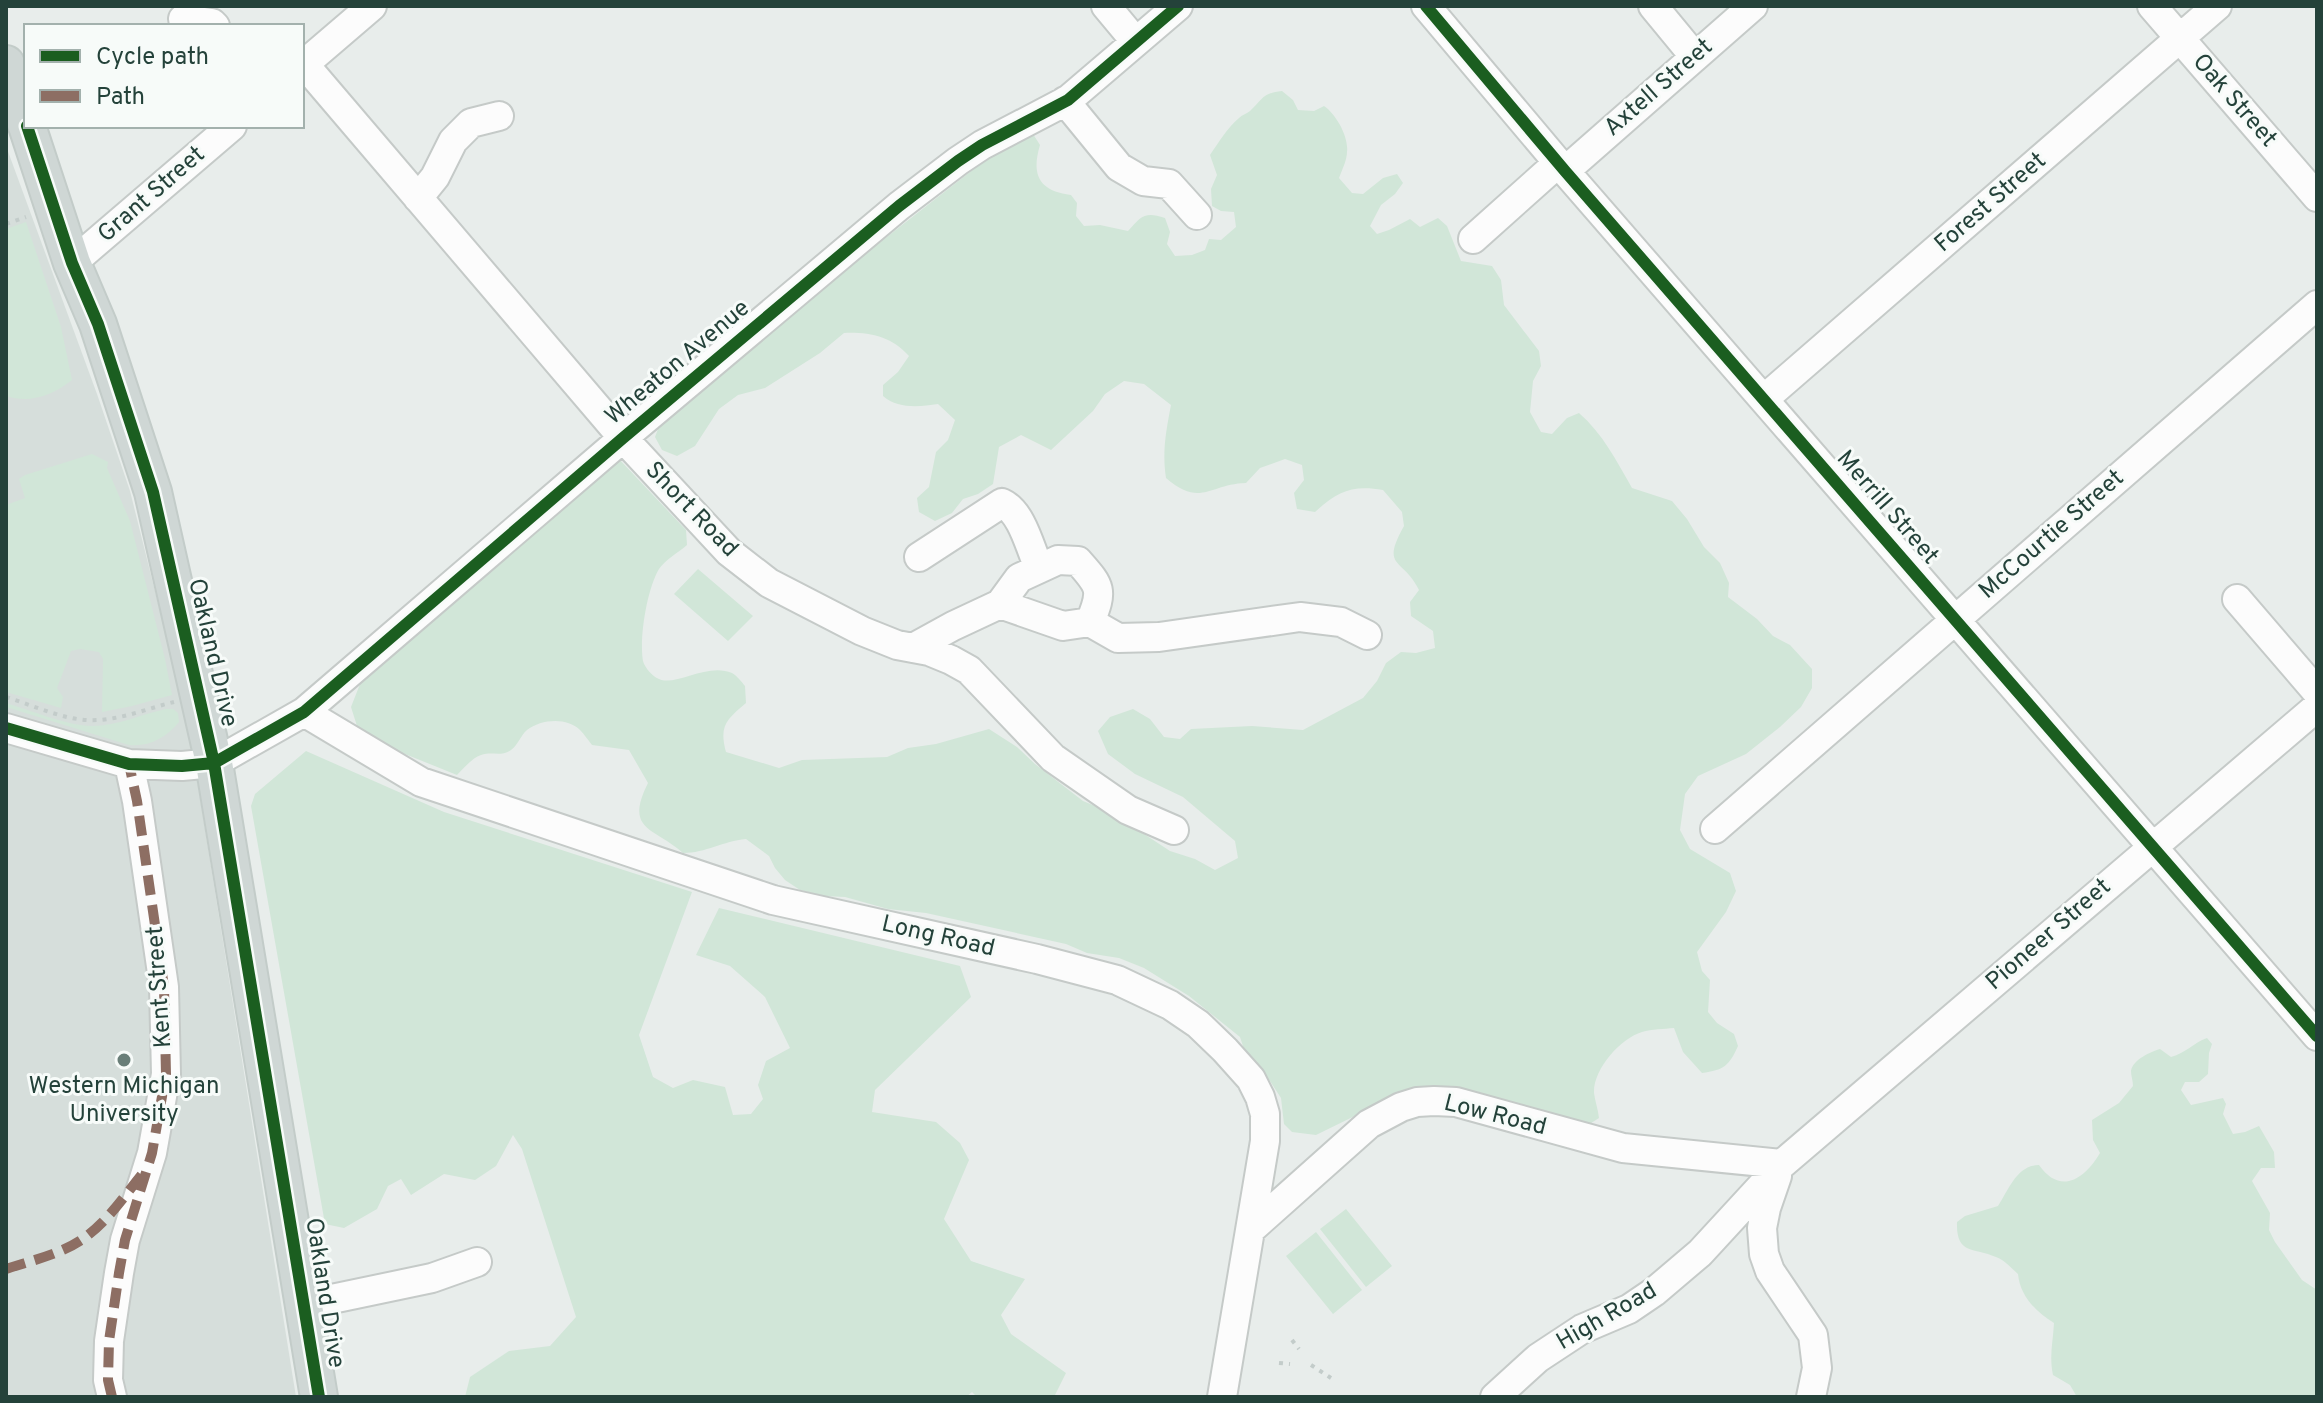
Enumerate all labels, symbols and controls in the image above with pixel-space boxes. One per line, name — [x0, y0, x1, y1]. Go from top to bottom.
legend — [24, 24, 304, 128]
street label: Axtell Street — [1598, 33, 1720, 143]
text: Cycle path — [96, 43, 209, 73]
street label: Oak Street — [2185, 48, 2283, 154]
text: Path — [96, 83, 145, 113]
street label: Grant Street — [92, 140, 212, 250]
street label: Forest Street — [1929, 146, 2053, 260]
street label: Wheaton Avenue — [600, 294, 756, 432]
street label: Merrill Street — [1829, 445, 1945, 571]
street label: Short Road — [638, 456, 744, 564]
street label: McCourtie Street — [1973, 464, 2131, 606]
street label: Oakland Drive — [180, 576, 244, 730]
street label: Pioneer Street — [1980, 873, 2118, 997]
street label: Long Road — [878, 909, 998, 965]
street label: Kent Street — [141, 925, 179, 1049]
marker: Western Michigan University — [115, 1051, 133, 1069]
place label: Western Michigan University — [29, 1072, 219, 1130]
street label: Low Road — [1440, 1089, 1550, 1143]
street label: Oakland Drive — [297, 1216, 351, 1370]
street label: High Road — [1551, 1276, 1663, 1358]

